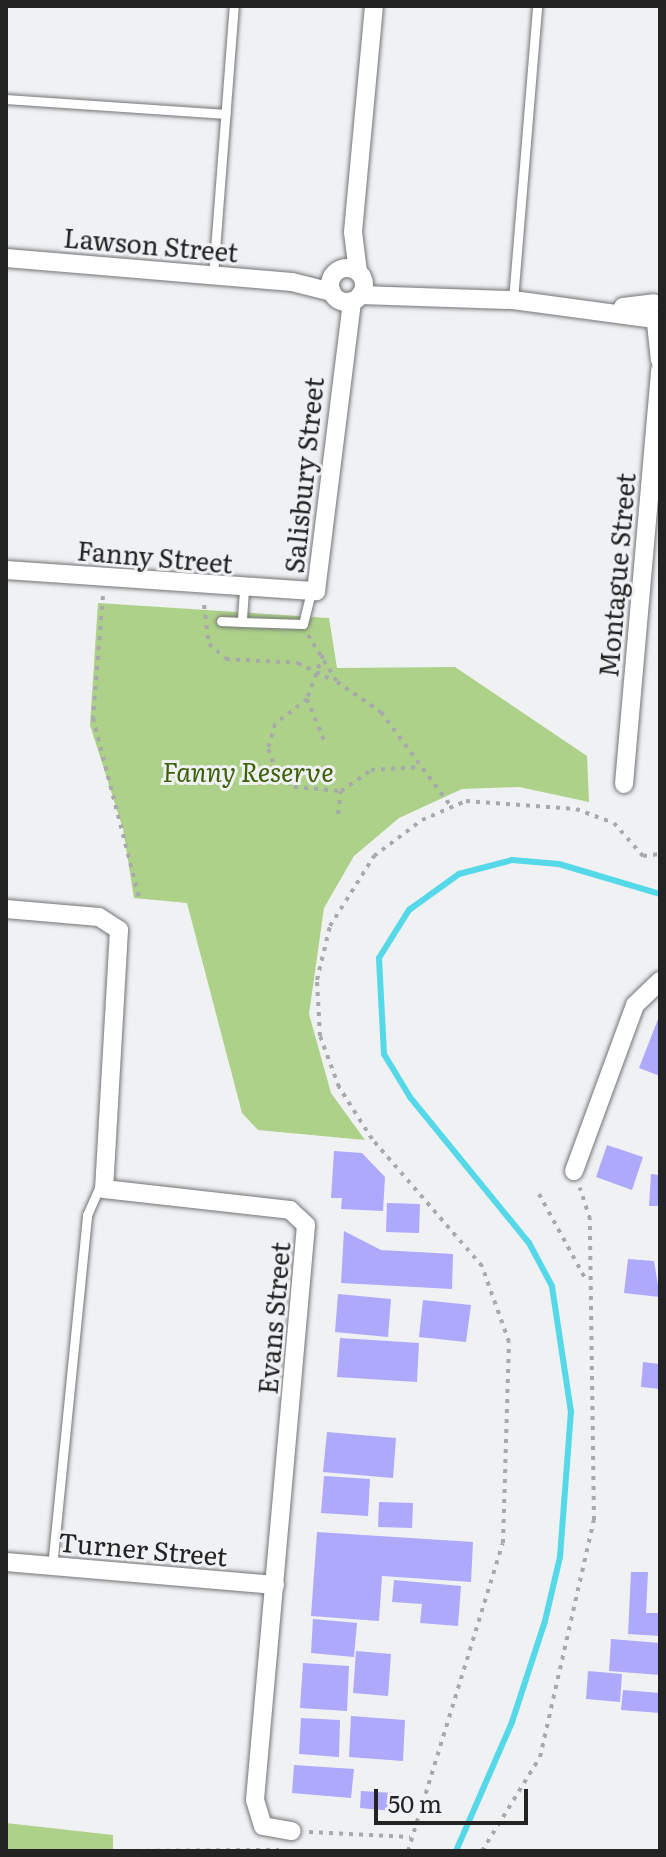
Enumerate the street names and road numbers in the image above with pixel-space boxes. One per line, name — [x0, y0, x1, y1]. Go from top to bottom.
street label: Lawson Street — [62, 221, 240, 267]
street label: Salisbury Street — [277, 375, 329, 575]
street label: Montague Street — [592, 471, 640, 679]
street label: Fanny Street — [76, 534, 234, 578]
street label: Evans Street — [251, 1240, 295, 1396]
street label: Turner Street — [57, 1525, 229, 1571]

